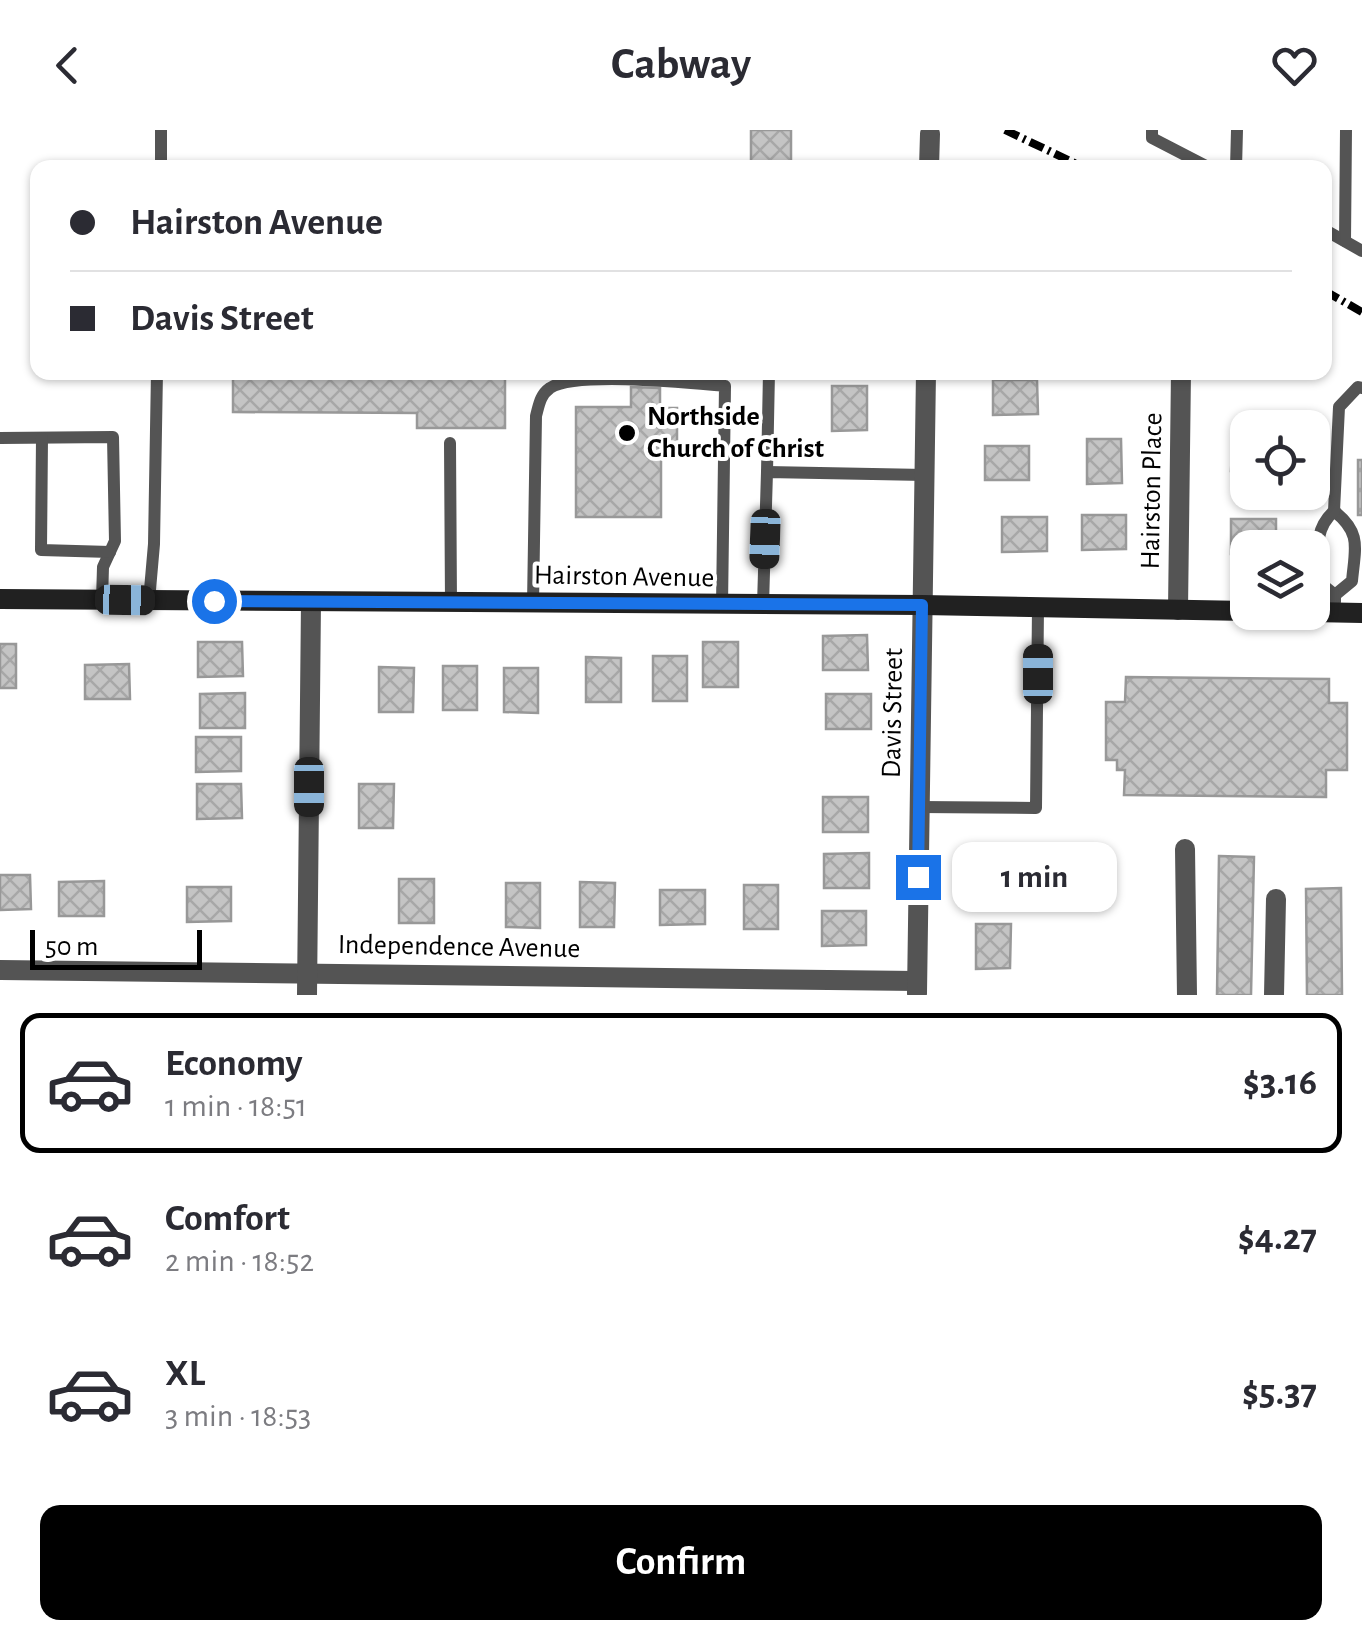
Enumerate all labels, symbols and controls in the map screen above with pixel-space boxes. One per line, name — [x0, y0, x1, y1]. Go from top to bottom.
icon: back — [40, 38, 95, 93]
icon: heart — [1267, 38, 1322, 93]
text: Cabway — [611, 42, 751, 87]
text: Hairston Avenue — [130, 204, 383, 242]
text: Davis Street — [130, 300, 314, 338]
place label: Northside Church of Christ — [647, 403, 824, 463]
map controls — [1230, 410, 1330, 630]
button: locate — [1230, 410, 1330, 510]
street label: Hairston Place — [1137, 412, 1167, 570]
marker: Northside Church of Christ — [616, 422, 638, 444]
car — [749, 508, 781, 570]
button: layers — [1230, 530, 1330, 630]
street label: Hairston Avenue — [534, 561, 714, 593]
route start — [192, 579, 237, 624]
car — [95, 584, 155, 616]
car — [1023, 644, 1053, 704]
street label: Davis Street — [878, 648, 908, 778]
car — [294, 757, 324, 817]
callout: 1 min — [953, 842, 1118, 912]
route end — [896, 855, 941, 900]
text: 1 min — [1001, 861, 1068, 893]
scale bar — [30, 925, 202, 970]
street label: Independence Avenue — [338, 931, 580, 963]
text: 50 m — [45, 933, 99, 961]
icon: car — [45, 1038, 135, 1128]
text: Economy — [165, 1045, 303, 1083]
text: $3.16 — [1243, 1064, 1317, 1102]
text: 1 min · 18:51 — [165, 1090, 307, 1122]
icon: car — [45, 1193, 135, 1283]
text: Comfort — [165, 1200, 290, 1238]
text: $4.27 — [1238, 1219, 1317, 1257]
text: 2 min · 18:52 — [165, 1245, 314, 1277]
icon: car — [45, 1348, 135, 1438]
text: XL — [165, 1355, 205, 1393]
text: $5.37 — [1242, 1374, 1317, 1412]
text: 3 min · 18:53 — [165, 1400, 311, 1432]
button: Confirm — [40, 1505, 1322, 1620]

